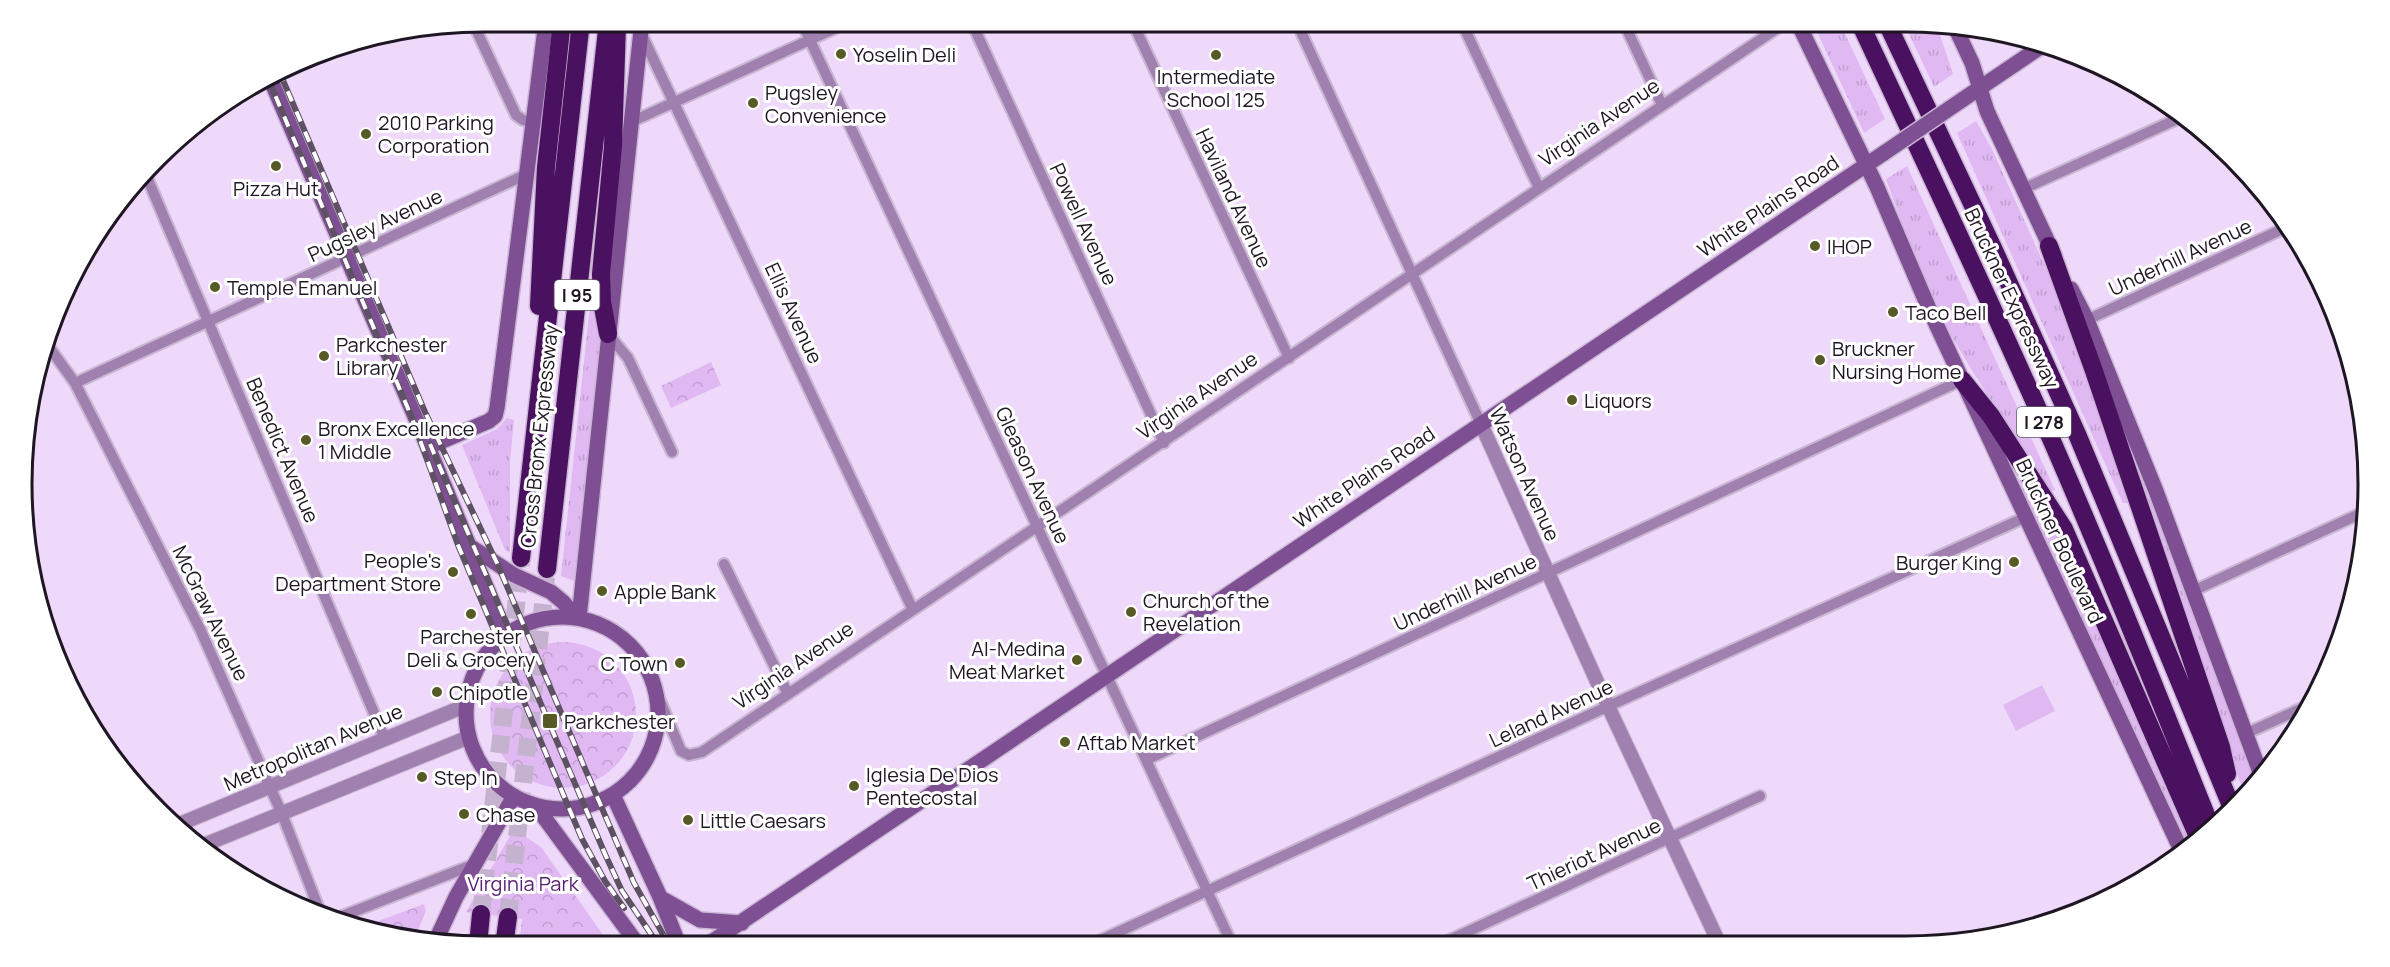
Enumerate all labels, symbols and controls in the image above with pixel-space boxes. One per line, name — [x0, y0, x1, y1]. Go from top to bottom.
place label: Yoselin Deli — [853, 41, 956, 68]
marker: Yoselin Deli — [834, 47, 848, 61]
marker: Intermediate School 125 — [1209, 48, 1223, 62]
place label: Intermediate School 125 — [1157, 63, 1275, 113]
street label: Virginia Avenue — [1534, 72, 1664, 172]
place label: Pugsley Convenience — [765, 79, 886, 129]
marker: Pugsley Convenience — [746, 96, 760, 110]
place label: 2010 Parking Corporation — [378, 109, 494, 159]
street label: Haviland Avenue — [1190, 124, 1278, 272]
marker: 2010 Parking Corporation — [359, 127, 373, 141]
street label: White Plains Road — [1692, 149, 1844, 263]
marker: Pizza Hut — [269, 159, 283, 173]
street label: Powell Avenue — [1044, 159, 1124, 289]
place label: Pizza Hut — [233, 175, 319, 202]
street label: Pugsley Avenue — [303, 182, 447, 268]
street label: Bruckner Expressway — [1958, 203, 2066, 393]
street label: Underhill Avenue — [2104, 212, 2256, 302]
place label: IHOP — [1827, 233, 1872, 260]
marker: IHOP — [1808, 239, 1822, 253]
street label: Ellis Avenue — [759, 258, 829, 368]
place label: Temple Emanuel — [227, 274, 377, 301]
marker: Temple Emanuel — [208, 280, 222, 294]
road number: I 95 — [554, 280, 600, 310]
place label: Taco Bell — [1905, 299, 1987, 326]
marker: Taco Bell — [1886, 305, 1900, 319]
street label: Cross Bronx Expressway — [514, 323, 564, 549]
place label: Parkchester Library — [336, 331, 447, 381]
place label: Bruckner Nursing Home — [1832, 335, 1961, 385]
street label: Virginia Avenue — [1132, 345, 1262, 445]
marker: Parkchester Library — [317, 349, 331, 363]
marker: Bruckner Nursing Home — [1813, 353, 1827, 367]
street label: Benedict Avenue — [240, 373, 326, 527]
place label: Liquors — [1584, 387, 1652, 414]
marker: Liquors — [1565, 393, 1579, 407]
street label: Gleason Avenue — [989, 402, 1077, 548]
street label: Watson Avenue — [1483, 403, 1567, 545]
road number: I 278 — [2017, 407, 2071, 437]
place label: Bronx Excellence 1 Middle — [318, 415, 475, 465]
street label: White Plains Road — [1288, 420, 1440, 534]
marker: Bronx Excellence 1 Middle — [299, 433, 313, 447]
street label: Bruckner Boulevard — [2010, 454, 2110, 628]
street label: McGraw Avenue — [167, 541, 255, 685]
place label: People's Department Store — [275, 547, 441, 597]
street label: Underhill Avenue — [1389, 547, 1541, 637]
place label: Burger King — [1896, 549, 2002, 576]
marker: Burger King — [2007, 555, 2021, 569]
marker: People's Department Store — [446, 565, 460, 579]
place label: Apple Bank — [614, 578, 717, 605]
marker: Apple Bank — [595, 584, 609, 598]
place label: Church of the Revelation — [1143, 587, 1270, 637]
marker: Church of the Revelation — [1124, 605, 1138, 619]
marker: Parchester Deli & Grocery — [464, 607, 478, 621]
street label: Virginia Avenue — [728, 615, 858, 715]
place label: Parchester Deli & Grocery — [407, 623, 536, 673]
place label: Al-Medina Meat Market — [949, 635, 1065, 685]
place label: C Town — [601, 650, 668, 677]
marker: Al-Medina Meat Market — [1070, 653, 1084, 667]
marker: C Town — [673, 656, 687, 670]
street label: Leland Avenue — [1485, 672, 1617, 754]
place label: Chipotle — [449, 679, 528, 706]
marker: Chipotle — [430, 685, 444, 699]
street label: Metropolitan Avenue — [219, 697, 407, 797]
place label: Parkchester — [564, 708, 675, 735]
marker: Parkchester — [541, 712, 559, 730]
place label: Aftab Market — [1077, 729, 1196, 756]
marker: Aftab Market — [1058, 735, 1072, 749]
place label: Iglesia De Dios Pentecostal — [866, 761, 999, 811]
place label: Step In — [434, 764, 498, 791]
marker: Step In — [415, 770, 429, 784]
marker: Iglesia De Dios Pentecostal — [847, 779, 861, 793]
place label: Chase — [476, 801, 536, 828]
marker: Chase — [457, 807, 471, 821]
place label: Little Caesars — [700, 807, 826, 834]
street label: Thieriot Avenue — [1523, 811, 1665, 897]
marker: Little Caesars — [681, 813, 695, 827]
park label: Virginia Park — [467, 870, 580, 897]

